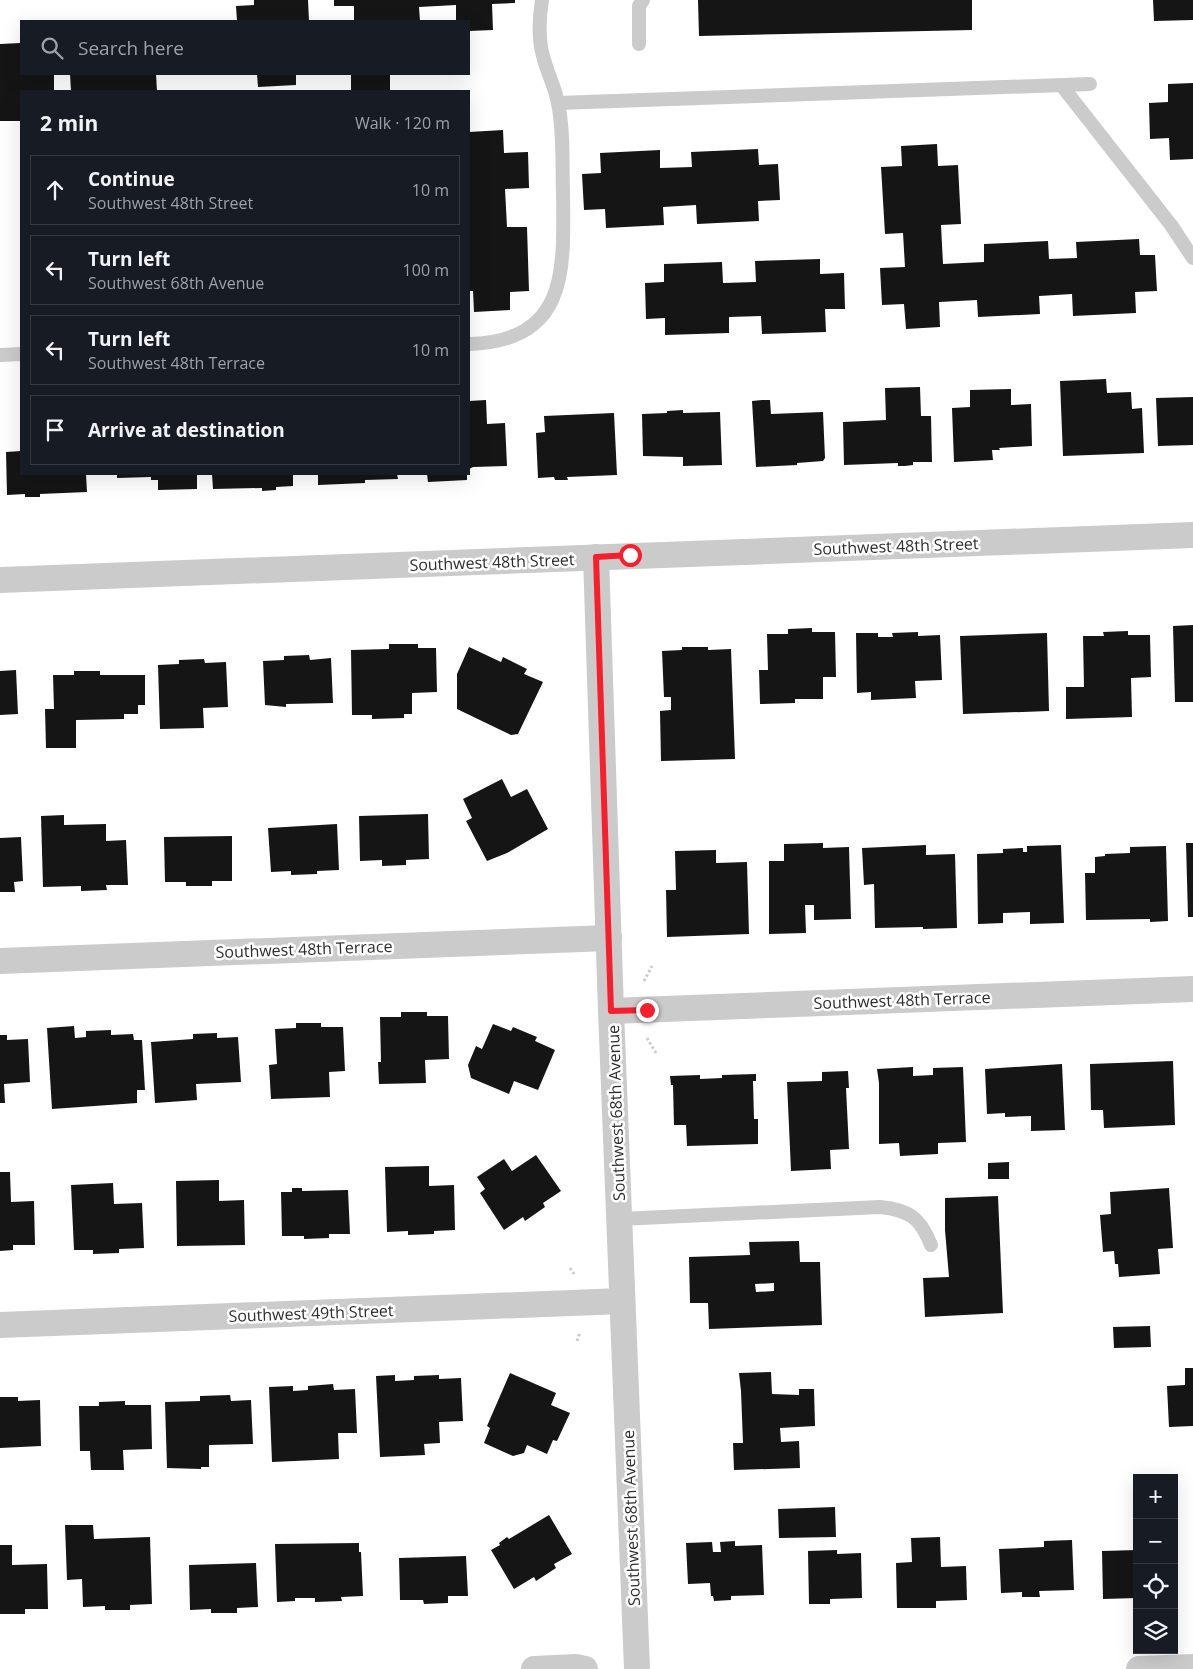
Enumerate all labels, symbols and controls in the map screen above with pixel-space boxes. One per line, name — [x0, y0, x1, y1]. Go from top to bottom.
search box — [20, 20, 470, 75]
icon: search — [38, 34, 66, 62]
text: Search here — [78, 35, 184, 61]
text: 2 min — [40, 109, 98, 137]
text: Walk · 120 m — [355, 112, 450, 134]
text: Continue — [88, 166, 175, 192]
icon: ahead — [41, 176, 69, 204]
text: 10 m — [412, 179, 449, 201]
text: Southwest 48th Street — [88, 192, 253, 214]
text: Turn left — [88, 246, 170, 272]
icon: left — [41, 256, 69, 284]
text: 100 m — [403, 259, 449, 281]
text: Southwest 68th Avenue — [88, 272, 264, 294]
text: Turn left — [88, 326, 170, 352]
icon: left — [41, 336, 69, 364]
text: 10 m — [412, 339, 449, 361]
text: Southwest 48th Terrace — [88, 352, 265, 374]
icon: arrive — [41, 416, 69, 444]
text: Arrive at destination — [88, 417, 285, 443]
street label: Southwest 48th Street — [813, 532, 979, 560]
route start — [619, 544, 642, 567]
street label: Southwest 48th Street — [409, 548, 575, 576]
street label: Southwest 48th Terrace — [215, 935, 393, 963]
street label: Southwest 48th Terrace — [813, 986, 991, 1014]
route end — [636, 999, 659, 1022]
street label: Southwest 68th Avenue — [602, 1025, 630, 1201]
street label: Southwest 49th Street — [228, 1299, 394, 1327]
street label: Southwest 68th Avenue — [617, 1430, 645, 1606]
map controls — [1133, 1474, 1178, 1654]
button: + — [1133, 1474, 1178, 1519]
button: − — [1133, 1519, 1178, 1564]
button: locate — [1133, 1564, 1178, 1609]
button: layers — [1133, 1609, 1178, 1654]

